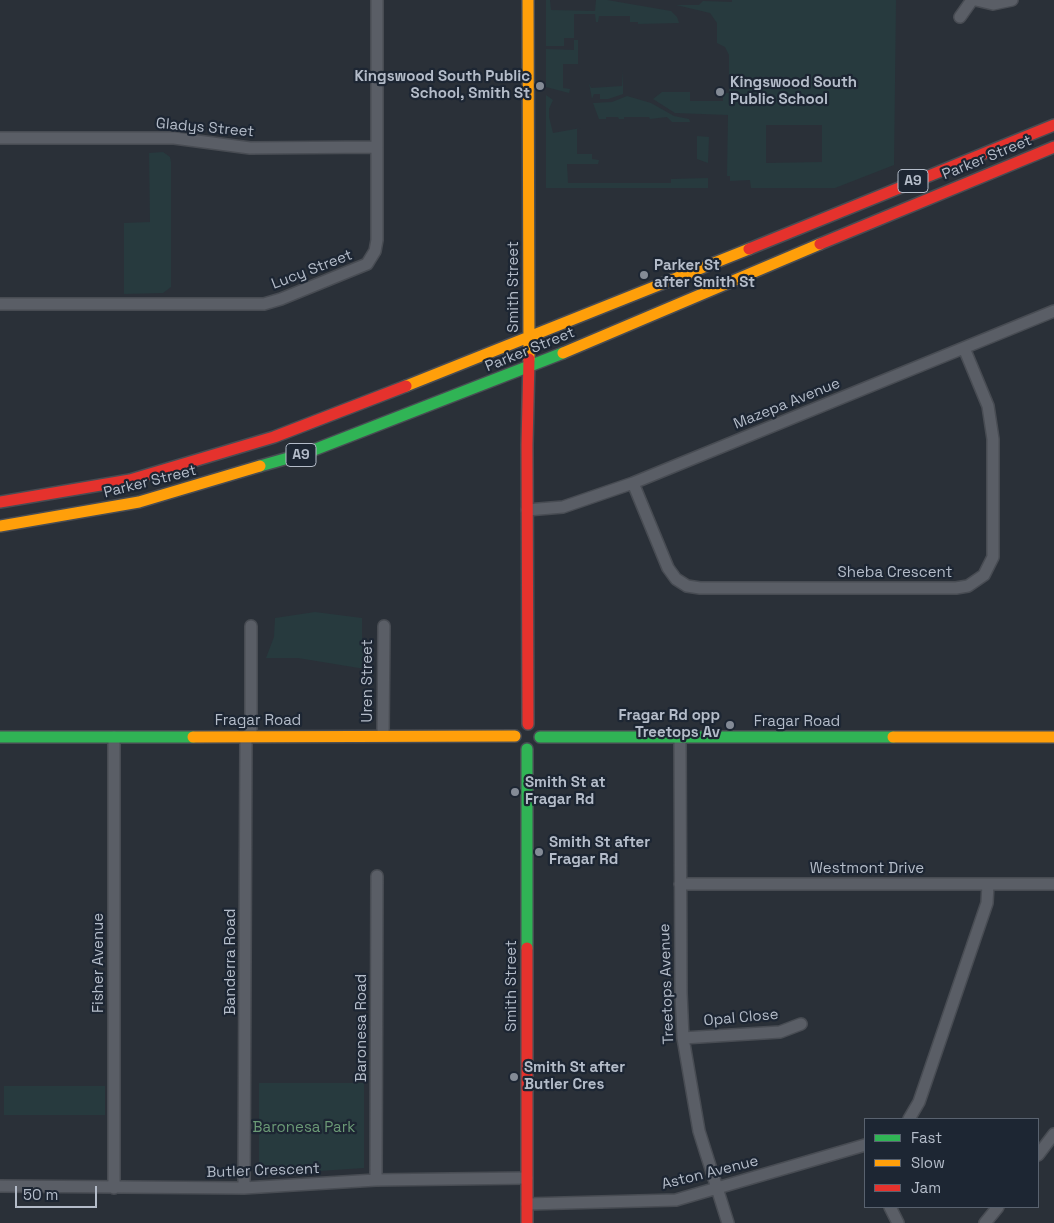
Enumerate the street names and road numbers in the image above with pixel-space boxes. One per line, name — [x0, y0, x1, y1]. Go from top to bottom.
street label: Gladys Street — [155, 115, 255, 141]
street label: Parker Street — [940, 132, 1034, 184]
road number: A9 — [898, 170, 928, 192]
street label: Smith Street — [505, 241, 523, 333]
street label: Lucy Street — [269, 246, 355, 294]
street label: Parker Street — [483, 324, 577, 376]
street label: Mazepa Avenue — [731, 374, 843, 434]
road number: A9 — [286, 444, 316, 466]
street label: Parker Street — [102, 462, 198, 502]
street label: Sheba Crescent — [838, 564, 952, 582]
street label: Uren Street — [359, 639, 377, 723]
street label: Fragar Road — [215, 712, 301, 730]
street label: Fragar Road — [754, 713, 840, 731]
street label: Westmont Drive — [810, 860, 924, 878]
street label: Banderra Road — [222, 909, 240, 1015]
street label: Fisher Avenue — [90, 913, 108, 1013]
street label: Treetops Avenue — [656, 923, 678, 1045]
street label: Smith Street — [503, 940, 521, 1032]
street label: Baronesa Road — [353, 974, 371, 1082]
street label: Opal Close — [703, 1006, 779, 1030]
street label: Aston Avenue — [660, 1152, 760, 1194]
street label: Butler Crescent — [206, 1160, 320, 1182]

